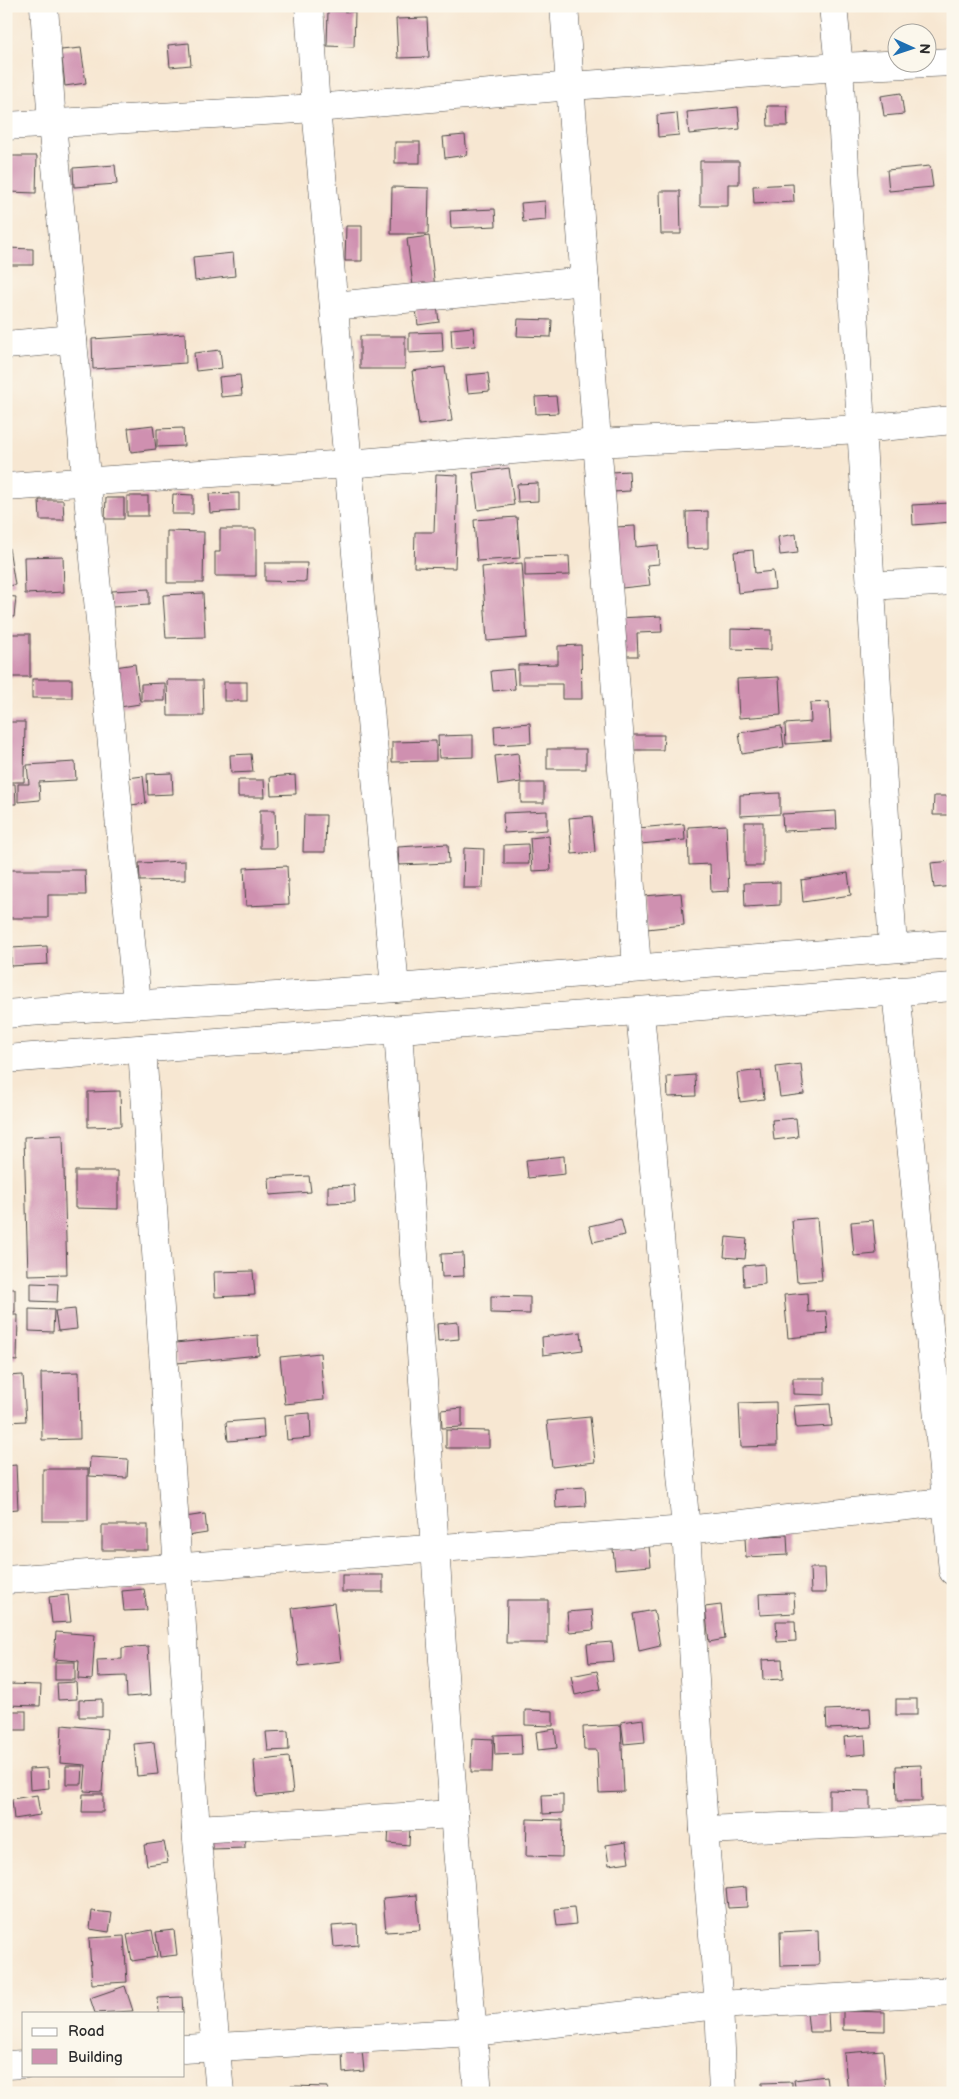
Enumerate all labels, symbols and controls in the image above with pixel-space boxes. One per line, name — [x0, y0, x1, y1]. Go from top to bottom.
north arrow — [886, 22, 936, 72]
text: N — [916, 43, 933, 54]
legend — [22, 2012, 185, 2076]
text: Road — [68, 2022, 104, 2041]
text: Building — [68, 2048, 123, 2067]

